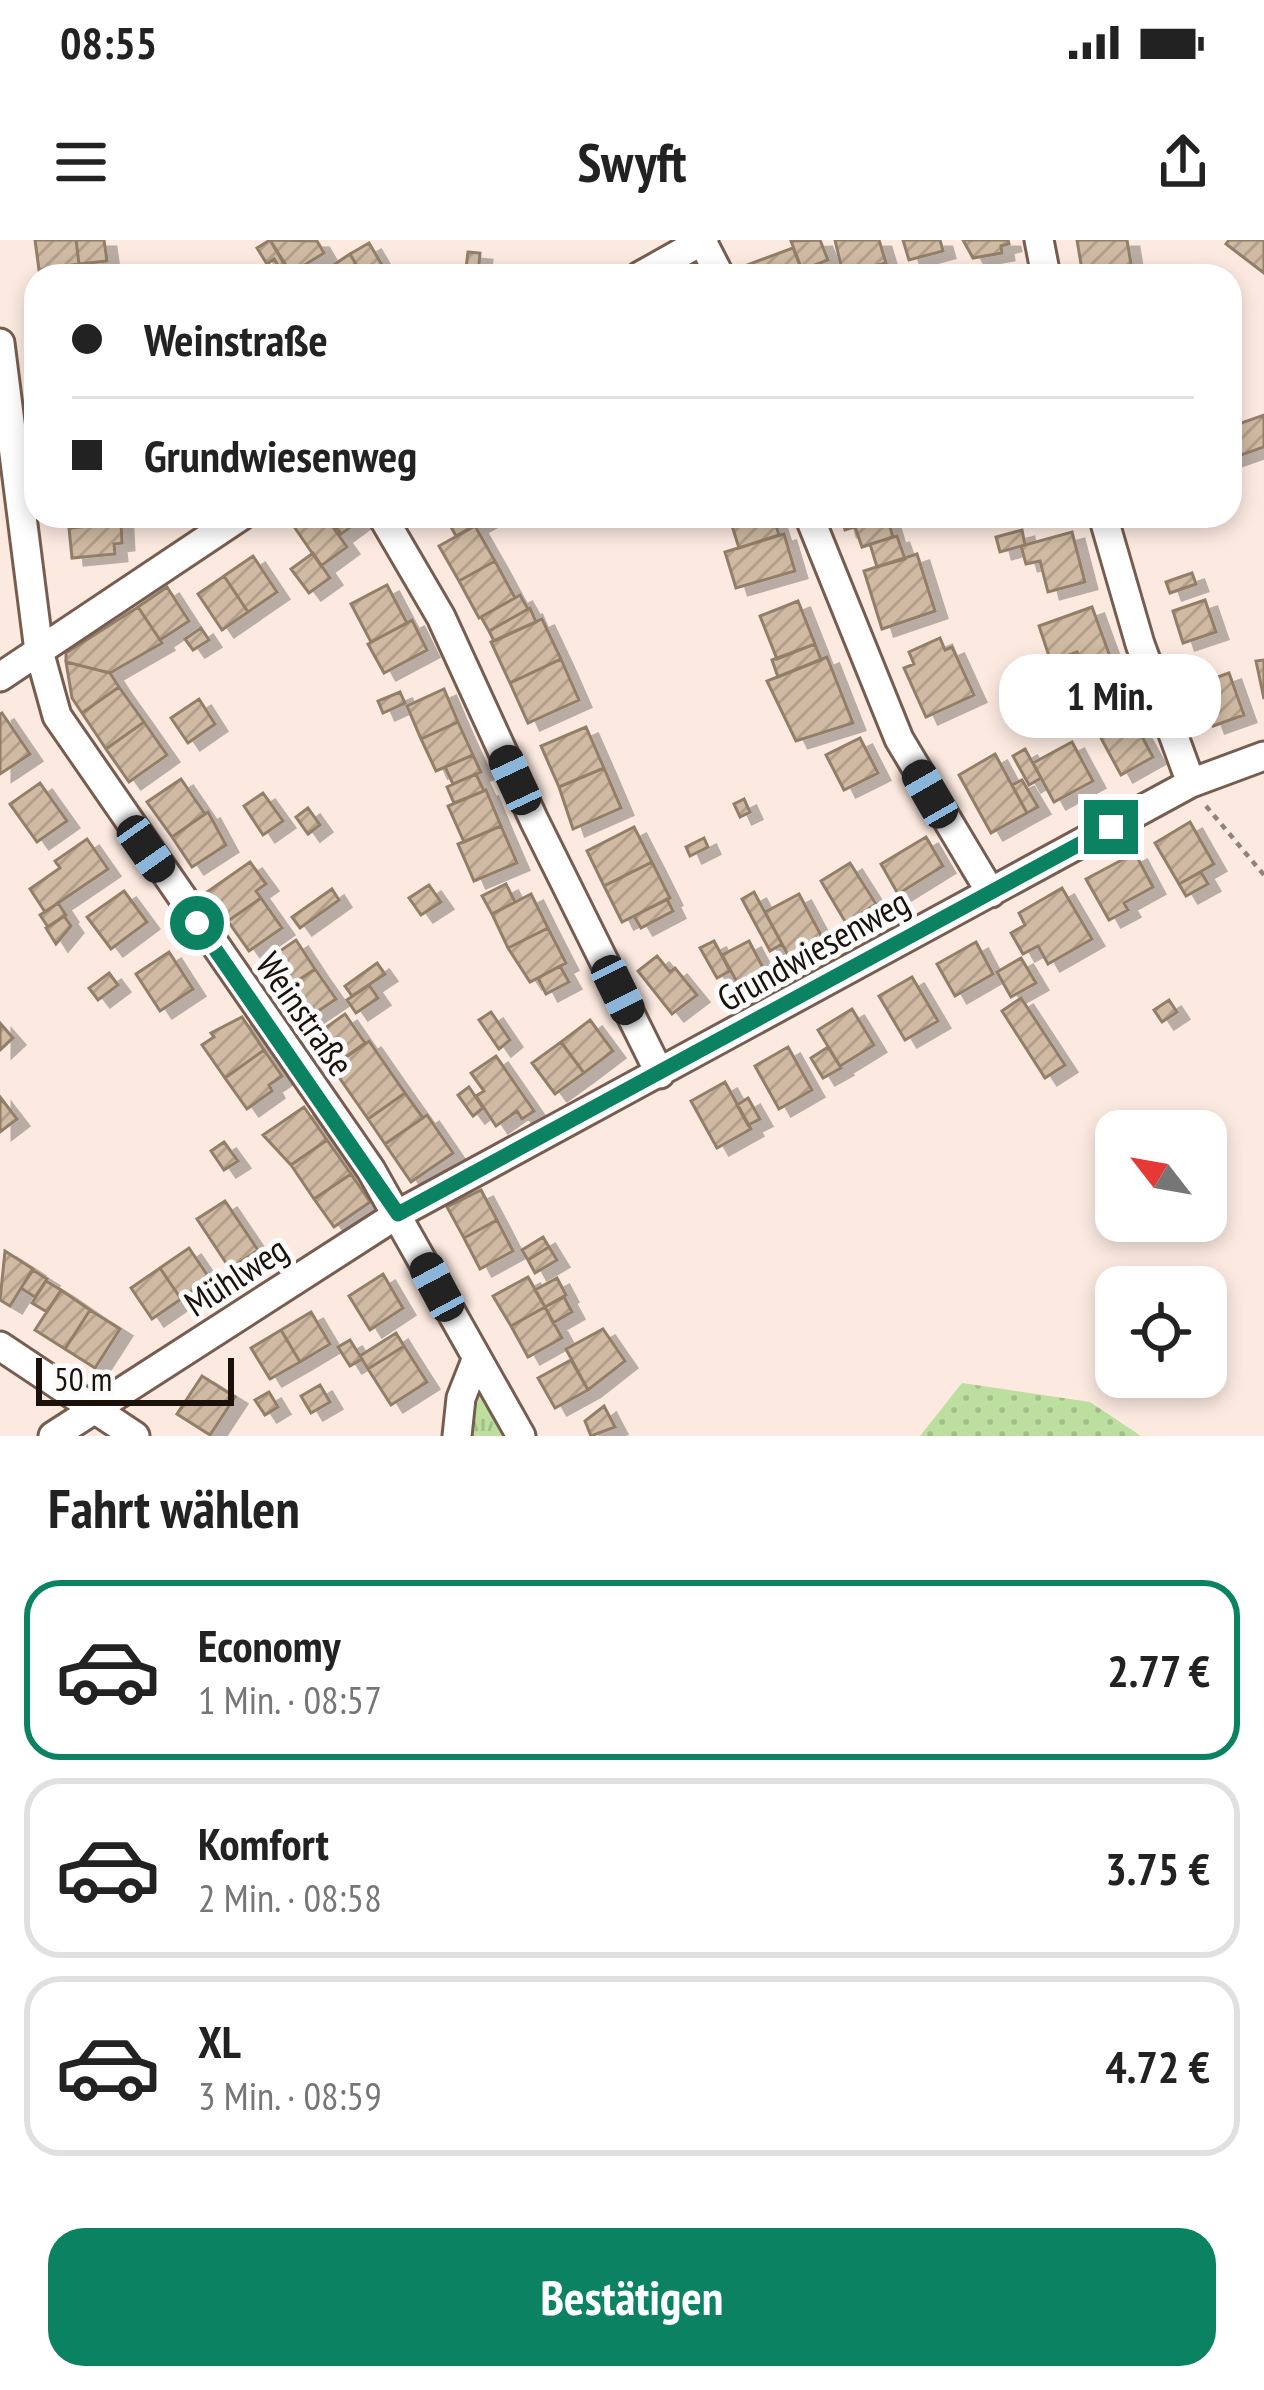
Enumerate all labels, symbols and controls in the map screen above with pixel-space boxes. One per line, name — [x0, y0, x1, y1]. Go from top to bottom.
text: 08:55 — [60, 13, 157, 71]
text: Swyft — [577, 127, 687, 197]
icon: menu — [48, 129, 114, 195]
icon: share — [1150, 129, 1216, 195]
text: Weinstraße — [144, 310, 328, 368]
text: Grundwiesenweg — [144, 426, 417, 484]
callout: 1 Min. — [1000, 653, 1222, 737]
text: 1 Min. — [1066, 670, 1154, 721]
car — [483, 740, 547, 820]
car — [896, 754, 964, 834]
route end — [1084, 800, 1138, 854]
car — [111, 809, 181, 889]
street label: Grundwiesenweg — [708, 878, 917, 1022]
route start — [170, 896, 224, 950]
street label: Weinstraße — [246, 943, 365, 1085]
car — [586, 950, 650, 1030]
north arrow — [1095, 1110, 1227, 1242]
map controls — [1095, 1110, 1227, 1398]
street label: Mühlweg — [175, 1225, 296, 1326]
car — [404, 1247, 470, 1327]
button: locate — [1095, 1266, 1227, 1398]
scale bar — [36, 1352, 234, 1405]
text: 50 m — [54, 1357, 112, 1400]
text: Fahrt wählen — [48, 1473, 300, 1543]
icon: car — [54, 1616, 162, 1724]
text: Economy — [198, 1616, 341, 1674]
text: 2.77 € — [1107, 1641, 1210, 1699]
text: 1 Min. · 08:57 — [198, 1674, 382, 1725]
icon: car — [54, 1814, 162, 1922]
text: Komfort — [198, 1814, 329, 1872]
text: 3.75 € — [1105, 1839, 1210, 1897]
text: 2 Min. · 08:58 — [198, 1872, 382, 1923]
icon: car — [54, 2012, 162, 2120]
text: XL — [198, 2012, 241, 2070]
text: 4.72 € — [1105, 2037, 1210, 2095]
text: 3 Min. · 08:59 — [198, 2070, 382, 2121]
button: Bestätigen — [48, 2228, 1216, 2366]

